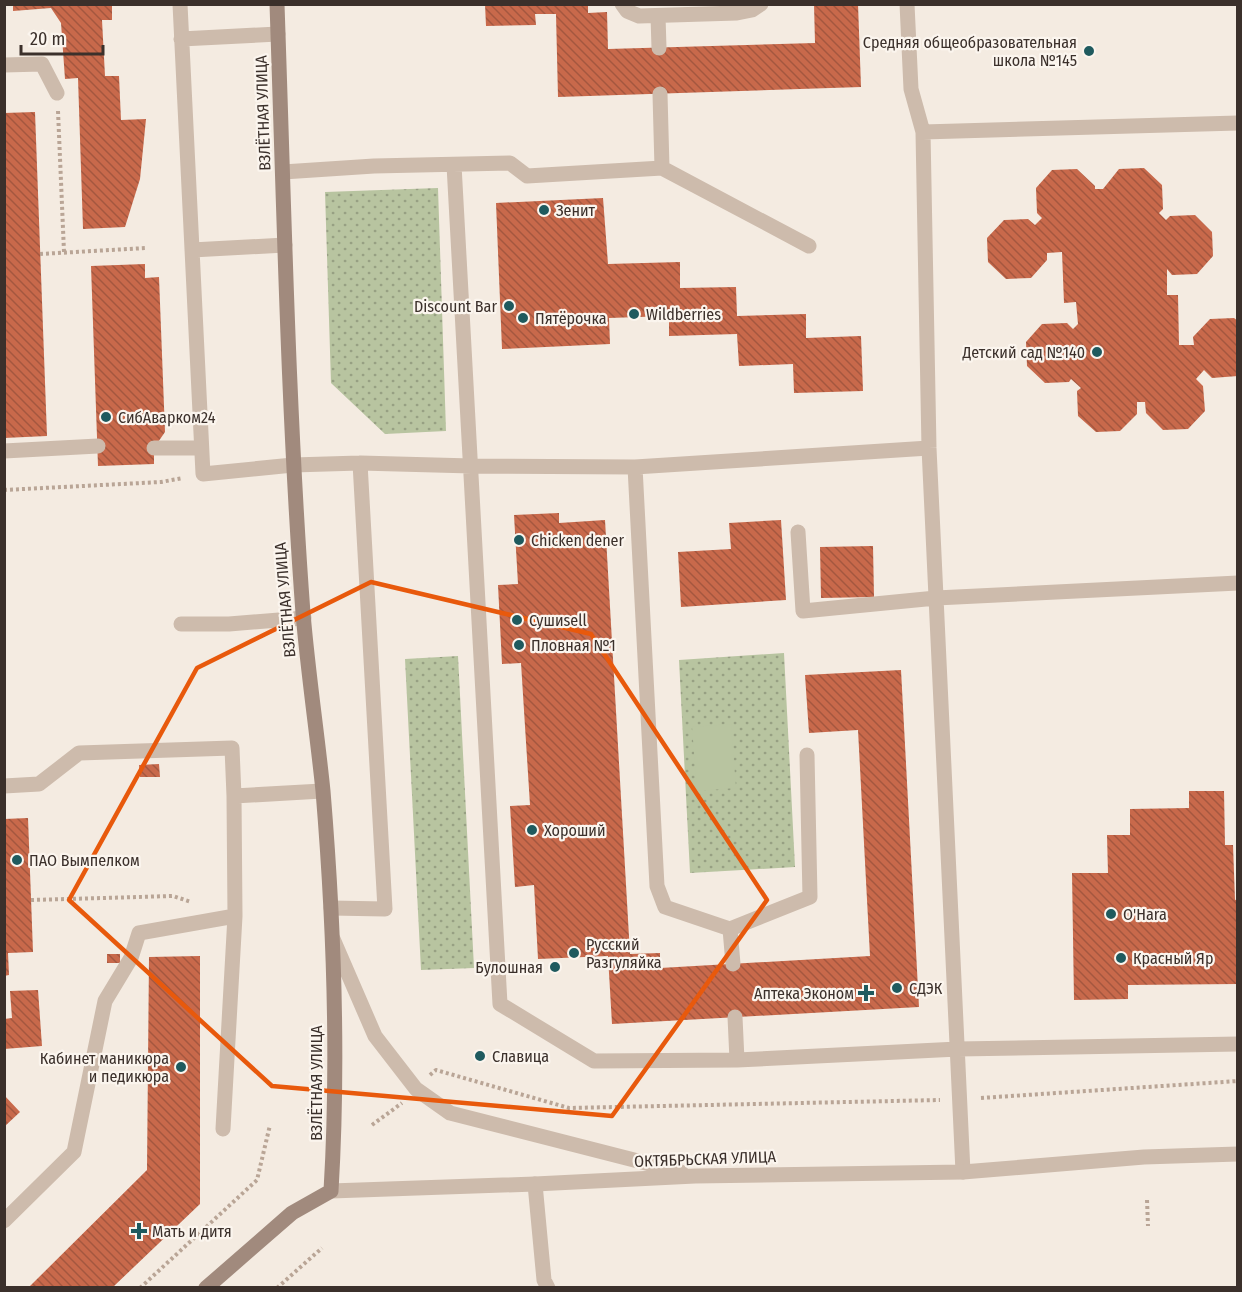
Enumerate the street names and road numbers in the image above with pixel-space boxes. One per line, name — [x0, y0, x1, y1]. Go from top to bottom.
street label: ВЗЛЁТНАЯ УЛИЦА — [251, 54, 275, 171]
street label: ВЗЛЁТНАЯ УЛИЦА — [270, 541, 299, 658]
street label: ВЗЛЁТНАЯ УЛИЦА — [307, 1025, 326, 1141]
street label: ОКТЯБРЬСКАЯ УЛИЦА — [634, 1147, 777, 1171]

